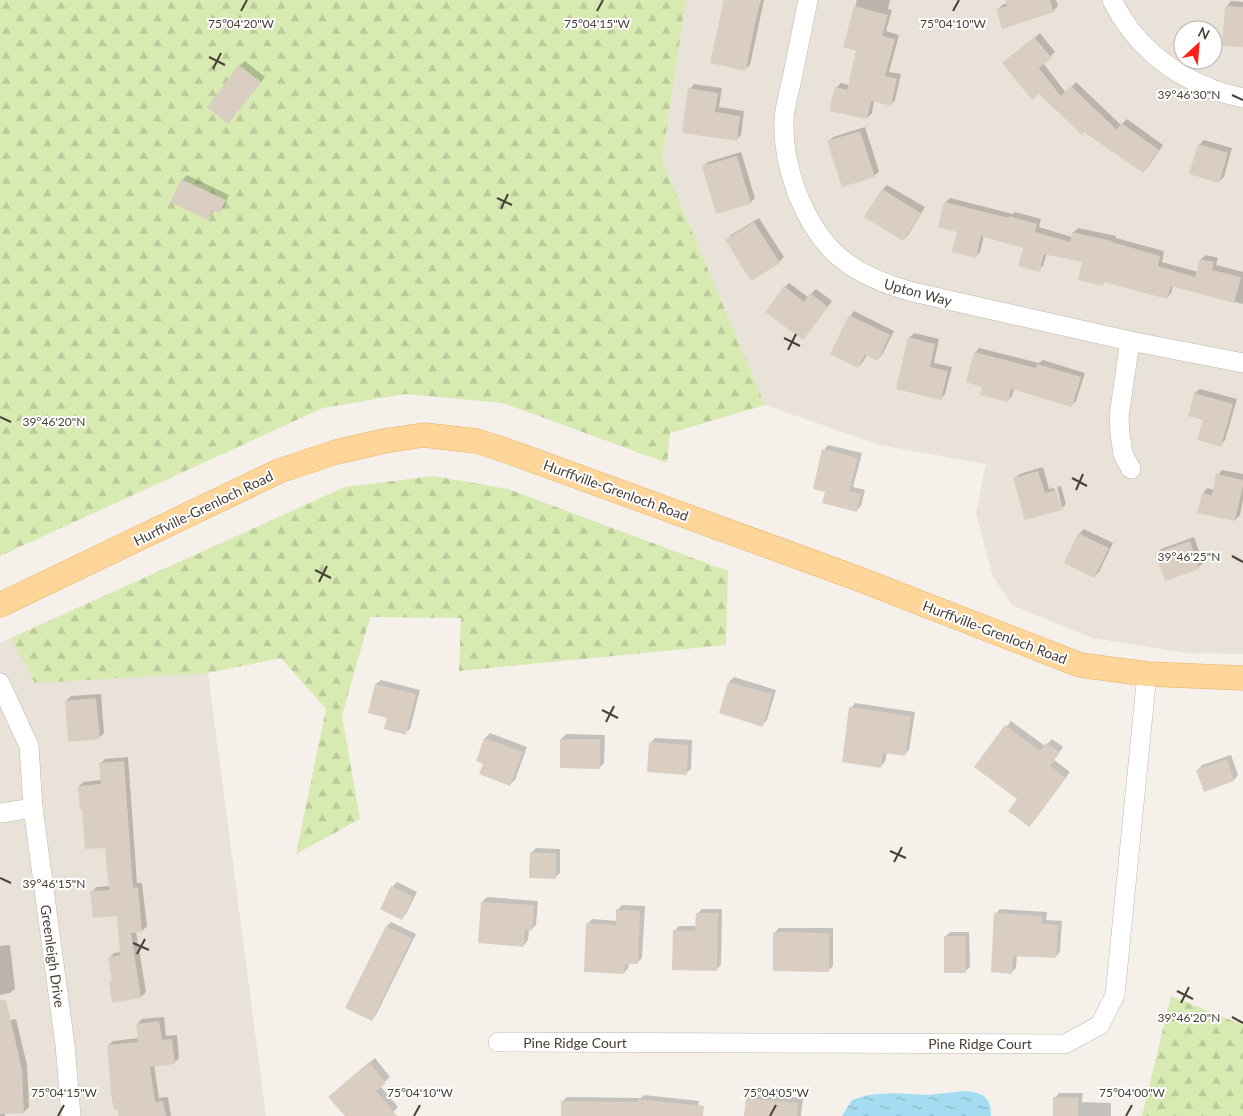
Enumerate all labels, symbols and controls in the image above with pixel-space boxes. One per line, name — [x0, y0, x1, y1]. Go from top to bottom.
text: 75°04'20"W — [208, 16, 275, 31]
text: 75°04'15"W — [564, 16, 631, 31]
text: 75°04'10"W — [920, 16, 987, 31]
north arrow — [1173, 20, 1223, 70]
text: N — [1195, 23, 1212, 43]
text: 39°46'30"N — [1158, 87, 1220, 102]
street label: Upton Way — [882, 275, 955, 309]
text: 39°46'20"N — [23, 414, 85, 429]
street label: Hurffville-Grenloch Road — [541, 456, 691, 524]
street label: Hurffville-Grenloch Road — [130, 467, 276, 549]
text: 39°46'25"N — [1158, 549, 1220, 564]
street label: Hurffville-Grenloch Road — [920, 597, 1070, 667]
text: 39°46'15"N — [23, 876, 85, 891]
street label: Greenleigh Drive — [37, 904, 69, 1008]
text: 39°46'20"N — [1158, 1010, 1220, 1025]
street label: Pine Ridge Court — [523, 1034, 627, 1051]
street label: Pine Ridge Court — [928, 1035, 1032, 1052]
text: 75°04'15"W — [31, 1085, 98, 1100]
text: 75°04'10"W — [387, 1085, 454, 1100]
text: 75°04'05"W — [743, 1085, 810, 1100]
text: 75°04'00"W — [1099, 1085, 1166, 1100]

